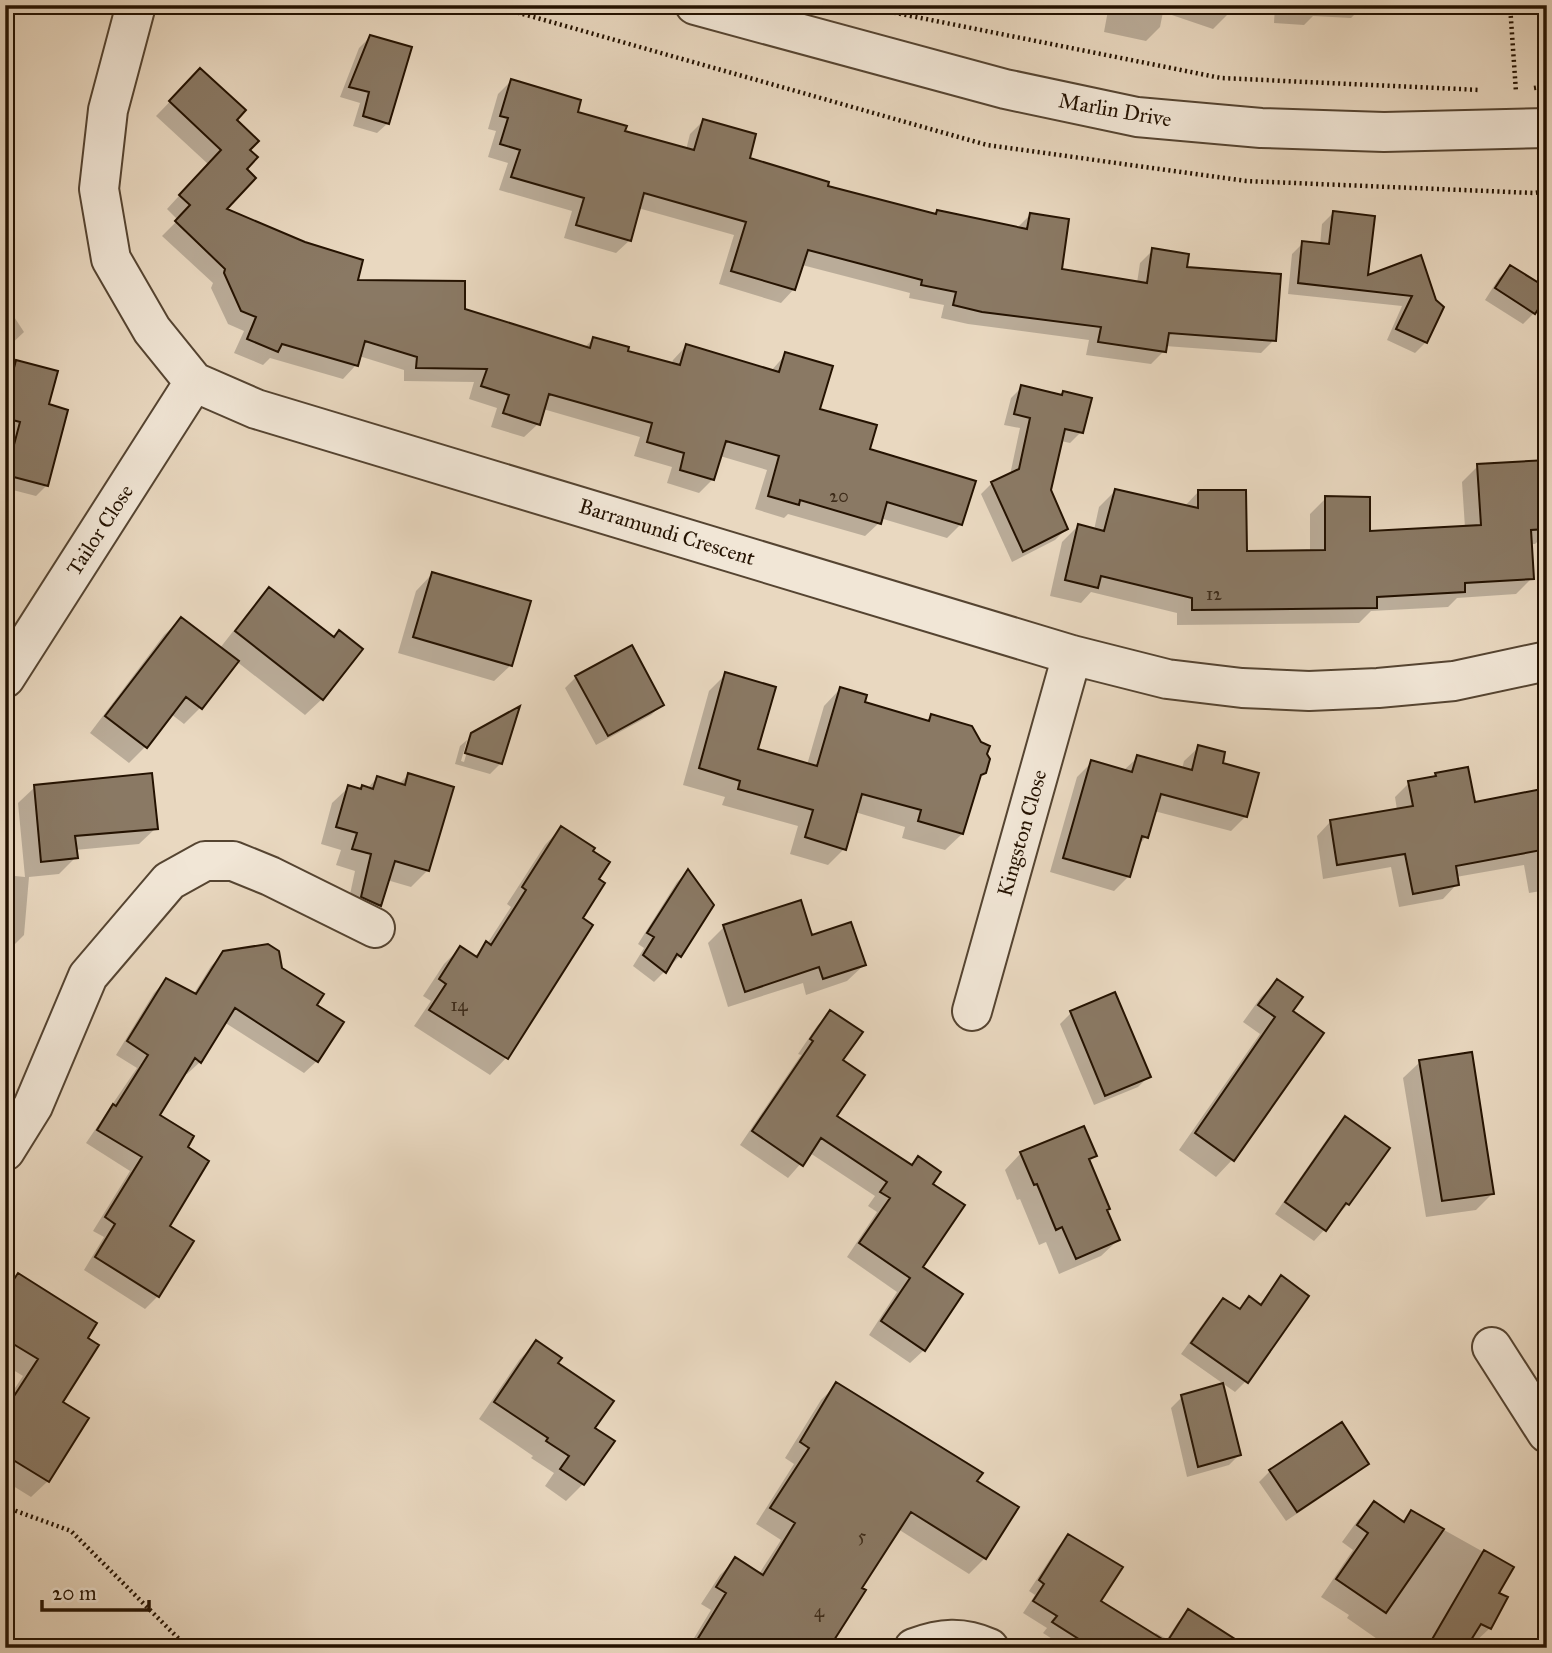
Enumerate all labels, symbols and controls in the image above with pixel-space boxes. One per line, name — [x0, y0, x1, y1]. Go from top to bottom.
street label: Marlin Drive — [1057, 87, 1174, 133]
street label: Tailor Close — [61, 479, 139, 580]
house number: 20 — [829, 485, 849, 507]
street label: Barramundi Crescent — [576, 493, 759, 571]
house number: 12 — [1206, 583, 1222, 605]
street label: Kingston Close — [992, 766, 1053, 899]
house number: 14 — [450, 994, 469, 1016]
house number: 5 — [858, 1525, 867, 1547]
scale bar — [42, 1569, 149, 1613]
text: 20 m — [52, 1580, 97, 1606]
house number: 4 — [814, 1600, 825, 1622]

